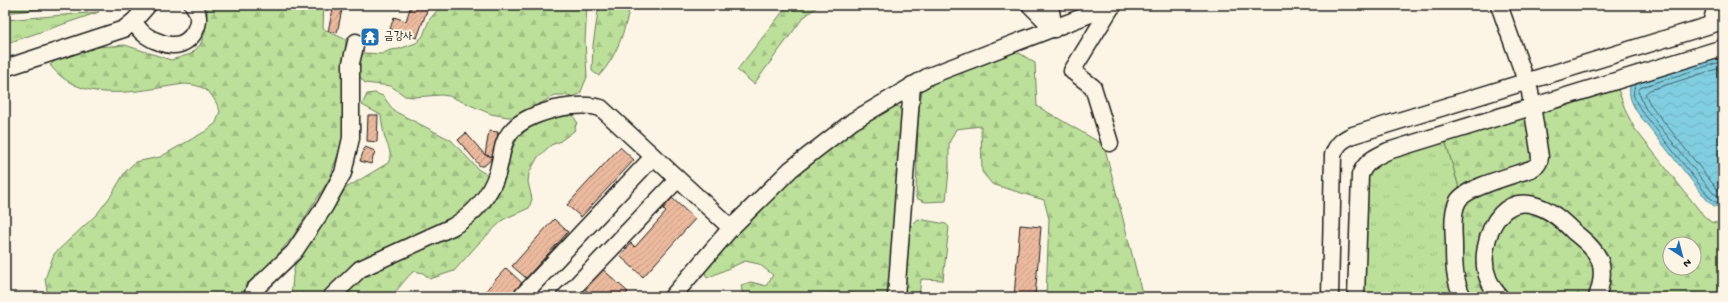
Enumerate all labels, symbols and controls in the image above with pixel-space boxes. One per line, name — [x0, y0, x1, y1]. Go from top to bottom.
temple icon: 금강사 — [359, 26, 381, 48]
place label: 금강사 — [384, 30, 413, 44]
north arrow — [1662, 236, 1702, 276]
text: N — [1680, 256, 1693, 269]

